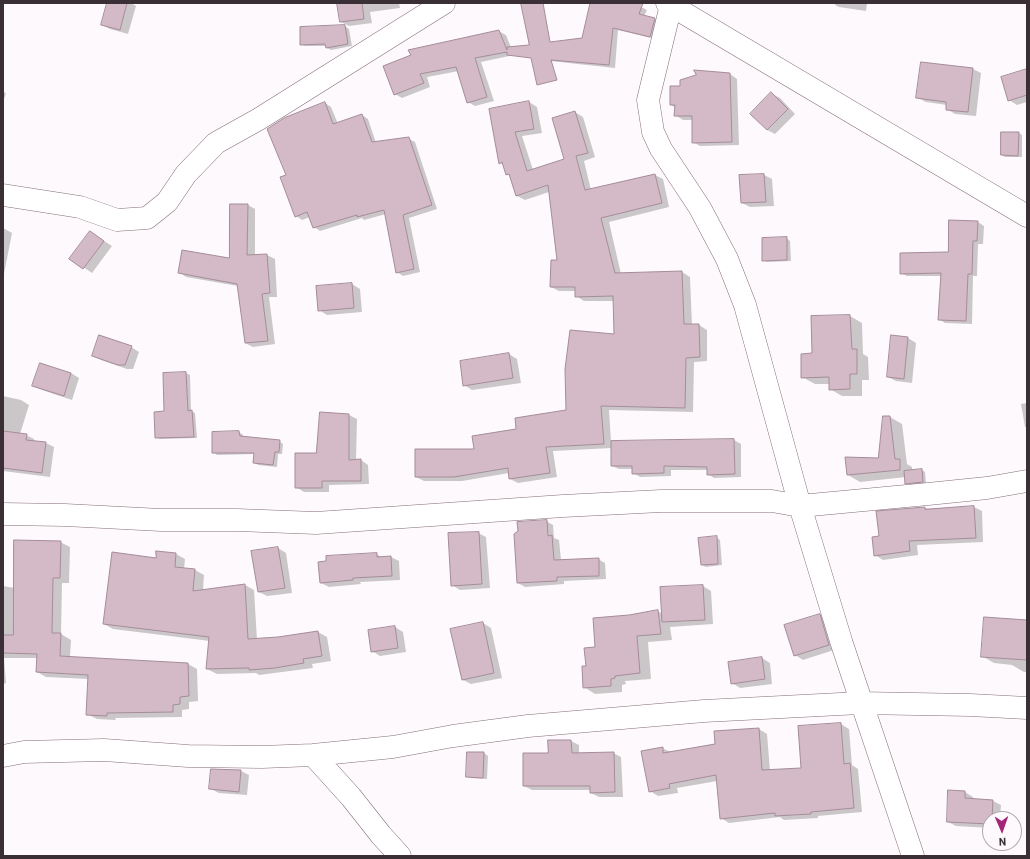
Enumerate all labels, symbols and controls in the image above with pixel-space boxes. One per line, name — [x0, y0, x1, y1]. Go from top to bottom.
north arrow — [982, 811, 1022, 851]
text: N — [999, 836, 1006, 849]

